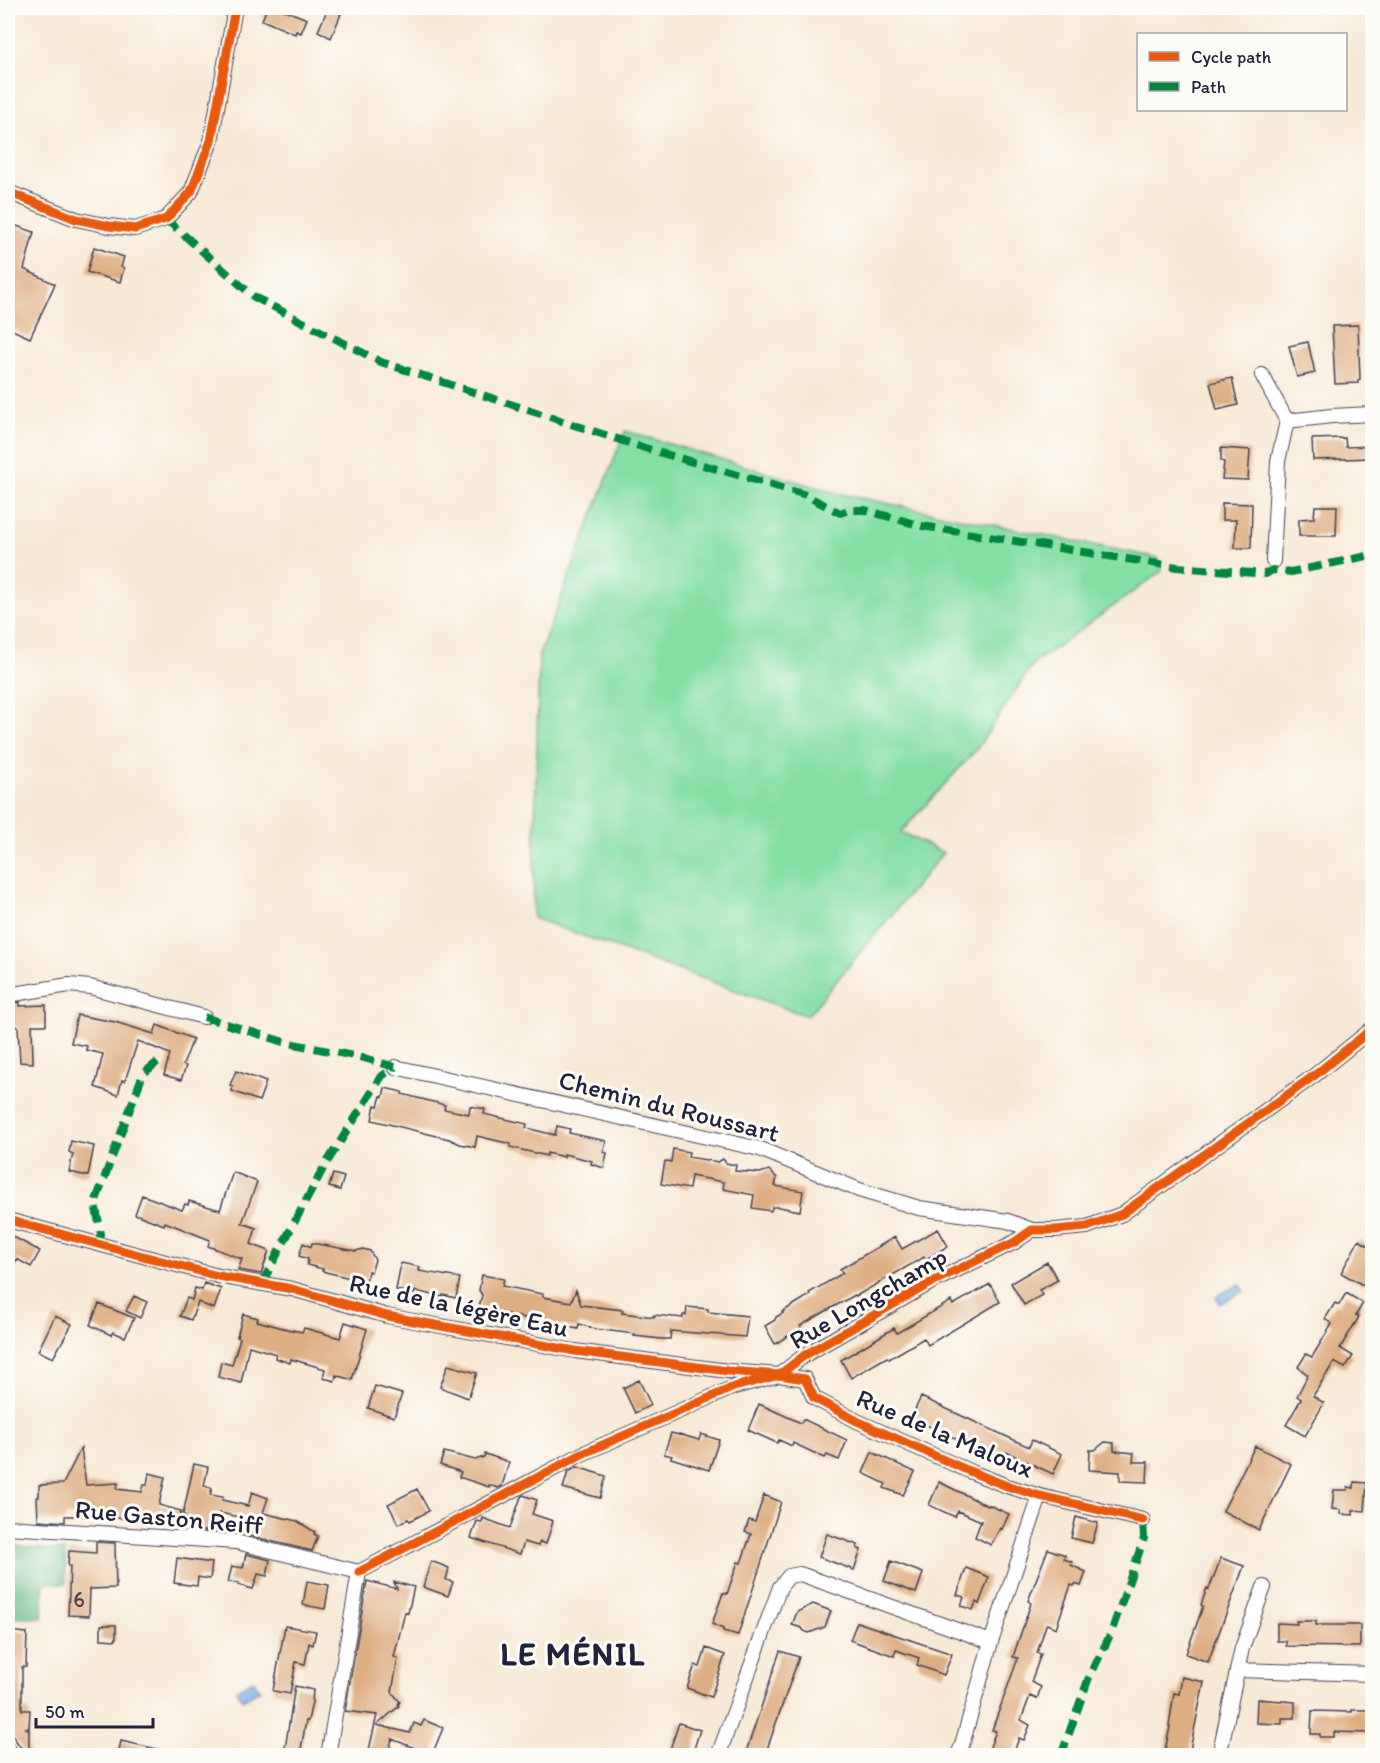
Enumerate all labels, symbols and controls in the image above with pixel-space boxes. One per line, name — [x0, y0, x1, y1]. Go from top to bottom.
legend — [1137, 33, 1347, 111]
text: Cycle path — [1191, 46, 1272, 68]
text: Path — [1191, 76, 1226, 98]
street label: Chemin du Roussart — [556, 1063, 783, 1149]
street label: Rue Longchamp — [783, 1240, 953, 1356]
street label: Rue de la légère Eau — [347, 1266, 571, 1344]
street label: Rue de la Maloux — [852, 1381, 1038, 1485]
street label: Rue Gaston Reiff — [74, 1493, 264, 1541]
house number: 6 — [73, 1586, 85, 1613]
district label: LE MÉNIL — [500, 1635, 646, 1673]
scale bar — [36, 1691, 153, 1729]
text: 50 m — [45, 1701, 85, 1723]

